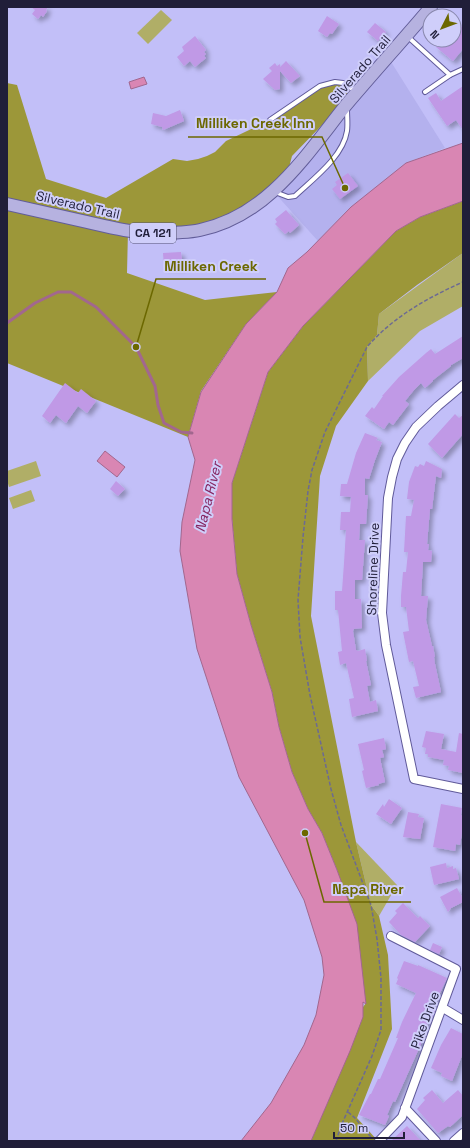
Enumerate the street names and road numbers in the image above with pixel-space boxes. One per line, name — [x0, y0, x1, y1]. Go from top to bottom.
street label: Silverado Trail — [326, 31, 394, 107]
street label: Silverado Trail — [35, 187, 121, 223]
road number: CA 121 — [130, 223, 176, 243]
street label: Shoreline Drive — [363, 522, 383, 616]
street label: Pike Drive — [407, 989, 443, 1051]

